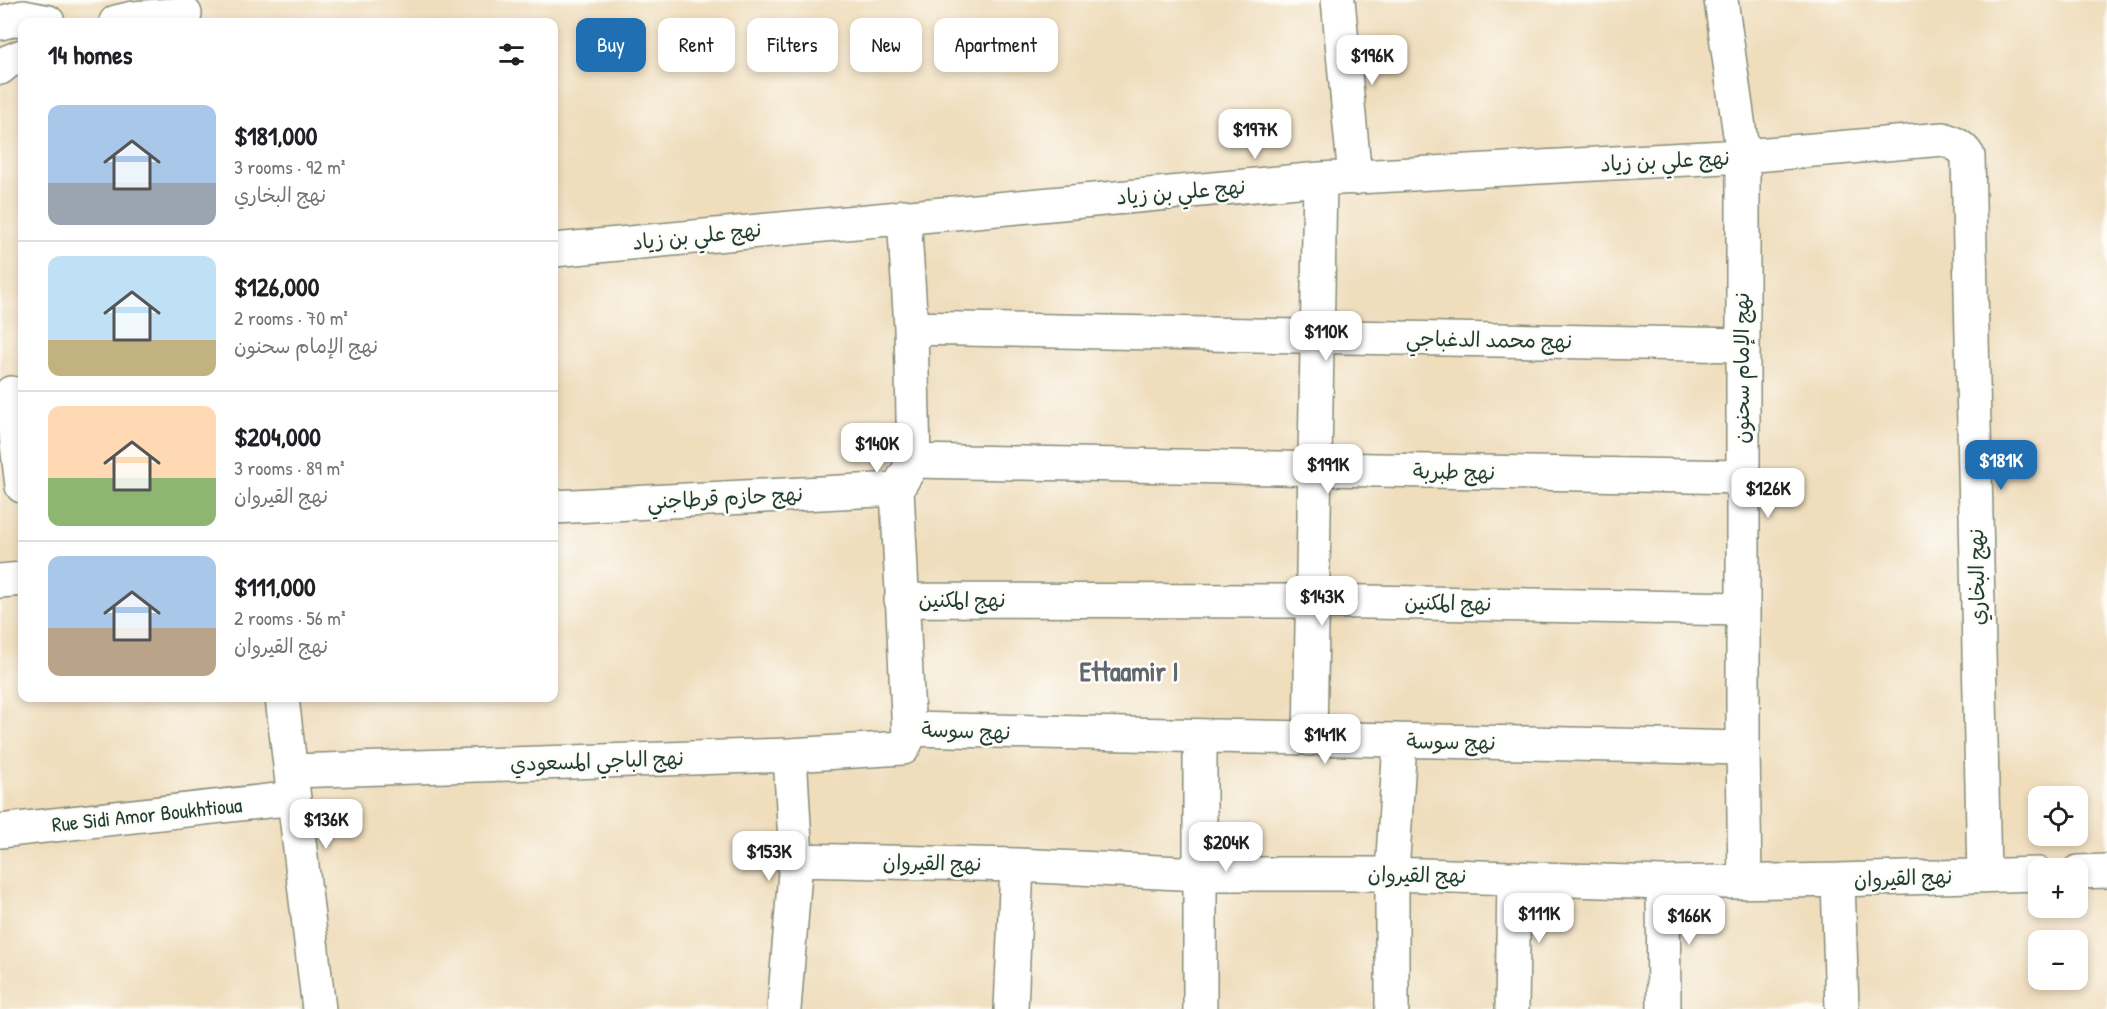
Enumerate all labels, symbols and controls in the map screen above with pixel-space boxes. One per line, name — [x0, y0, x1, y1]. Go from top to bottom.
chip: Buy — [576, 18, 646, 72]
chip: Rent — [658, 18, 735, 72]
chip: Filters — [747, 18, 838, 72]
chip: New — [850, 18, 922, 72]
chip: Apartment — [934, 18, 1058, 72]
pin: $196K — [1330, 35, 1414, 86]
text: 14 homes — [48, 37, 133, 72]
icon: filters — [495, 38, 528, 71]
text: $196K — [1350, 41, 1394, 68]
pin: $197K — [1213, 109, 1297, 160]
text: $197K — [1232, 115, 1278, 142]
text: $181,000 — [234, 118, 318, 153]
icon: home — [96, 129, 168, 201]
street label: نهج علي بن زياد — [1599, 143, 1731, 183]
text: 3 rooms · 92 m² — [234, 153, 345, 180]
street label: نهج علي بن زياد — [1115, 171, 1247, 217]
text: نهج البخاري — [234, 181, 326, 208]
street label: نهج علي بن زياد — [631, 214, 763, 262]
text: $126,000 — [234, 269, 319, 304]
icon: home — [96, 280, 168, 352]
street label: نهج الإمام سحنون — [1727, 292, 1758, 444]
text: 2 rooms · 70 m² — [234, 304, 348, 331]
pin: $110K — [1284, 311, 1368, 362]
text: $110K — [1304, 317, 1348, 344]
street label: نهج محمد الدغباجي — [1406, 324, 1572, 360]
text: نهج الإمام سحنون — [234, 332, 378, 359]
text: $204,000 — [234, 419, 321, 454]
pin: $140K — [835, 423, 919, 474]
text: $140K — [855, 429, 899, 456]
icon: home — [96, 430, 168, 502]
pin: $181K — [1959, 440, 2043, 491]
pin: $191K — [1286, 444, 1370, 495]
text: $181K — [1979, 446, 2023, 473]
text: $191K — [1307, 450, 1349, 477]
text: 3 rooms · 89 m² — [234, 454, 345, 481]
street label: نهج طبربة — [1413, 456, 1495, 487]
pin: $126K — [1726, 468, 1810, 519]
text: $126K — [1745, 474, 1791, 501]
street label: نهج حازم قرطاجني — [646, 479, 804, 521]
text: نهج القيروان — [234, 482, 328, 509]
street label: نهج البخاري — [1961, 528, 1993, 626]
text: $111,000 — [234, 569, 316, 604]
pin: $143K — [1280, 576, 1364, 627]
icon: home — [96, 580, 168, 652]
text: $143K — [1300, 582, 1344, 609]
street label: نهج المكنين — [918, 585, 1006, 614]
street label: نهج المكنين — [1404, 587, 1492, 618]
text: 2 rooms · 56 m² — [234, 604, 346, 631]
text: نهج القيروان — [234, 632, 328, 659]
district label: Ettaamir I — [1079, 653, 1179, 689]
street label: نهج سوسة — [921, 714, 1011, 747]
pin: $141K — [1283, 714, 1367, 765]
text: $141K — [1304, 720, 1346, 747]
street label: نهج سوسة — [1406, 726, 1496, 757]
street label: نهج الباجي المسعودي — [510, 743, 685, 783]
map controls — [2028, 786, 2088, 990]
button: locate — [2028, 786, 2088, 846]
street label: Rue Sidi Amor Boukhtioua — [50, 790, 244, 839]
pin: $136K — [284, 799, 368, 850]
text: $136K — [304, 805, 348, 832]
pin: $204K — [1184, 822, 1268, 873]
text: $204K — [1203, 828, 1249, 855]
pin: $153K — [727, 831, 811, 882]
text: $153K — [746, 837, 792, 864]
street label: نهج القيروان — [882, 847, 982, 878]
button: + — [2028, 858, 2088, 918]
street label: نهج القيروان — [1367, 859, 1467, 890]
street label: نهج القيروان — [1853, 861, 1953, 894]
pin: $111K — [1497, 893, 1581, 944]
pin: $166K — [1647, 895, 1731, 946]
text: $111K — [1518, 899, 1560, 926]
text: $166K — [1667, 901, 1711, 928]
button: − — [2028, 930, 2088, 990]

